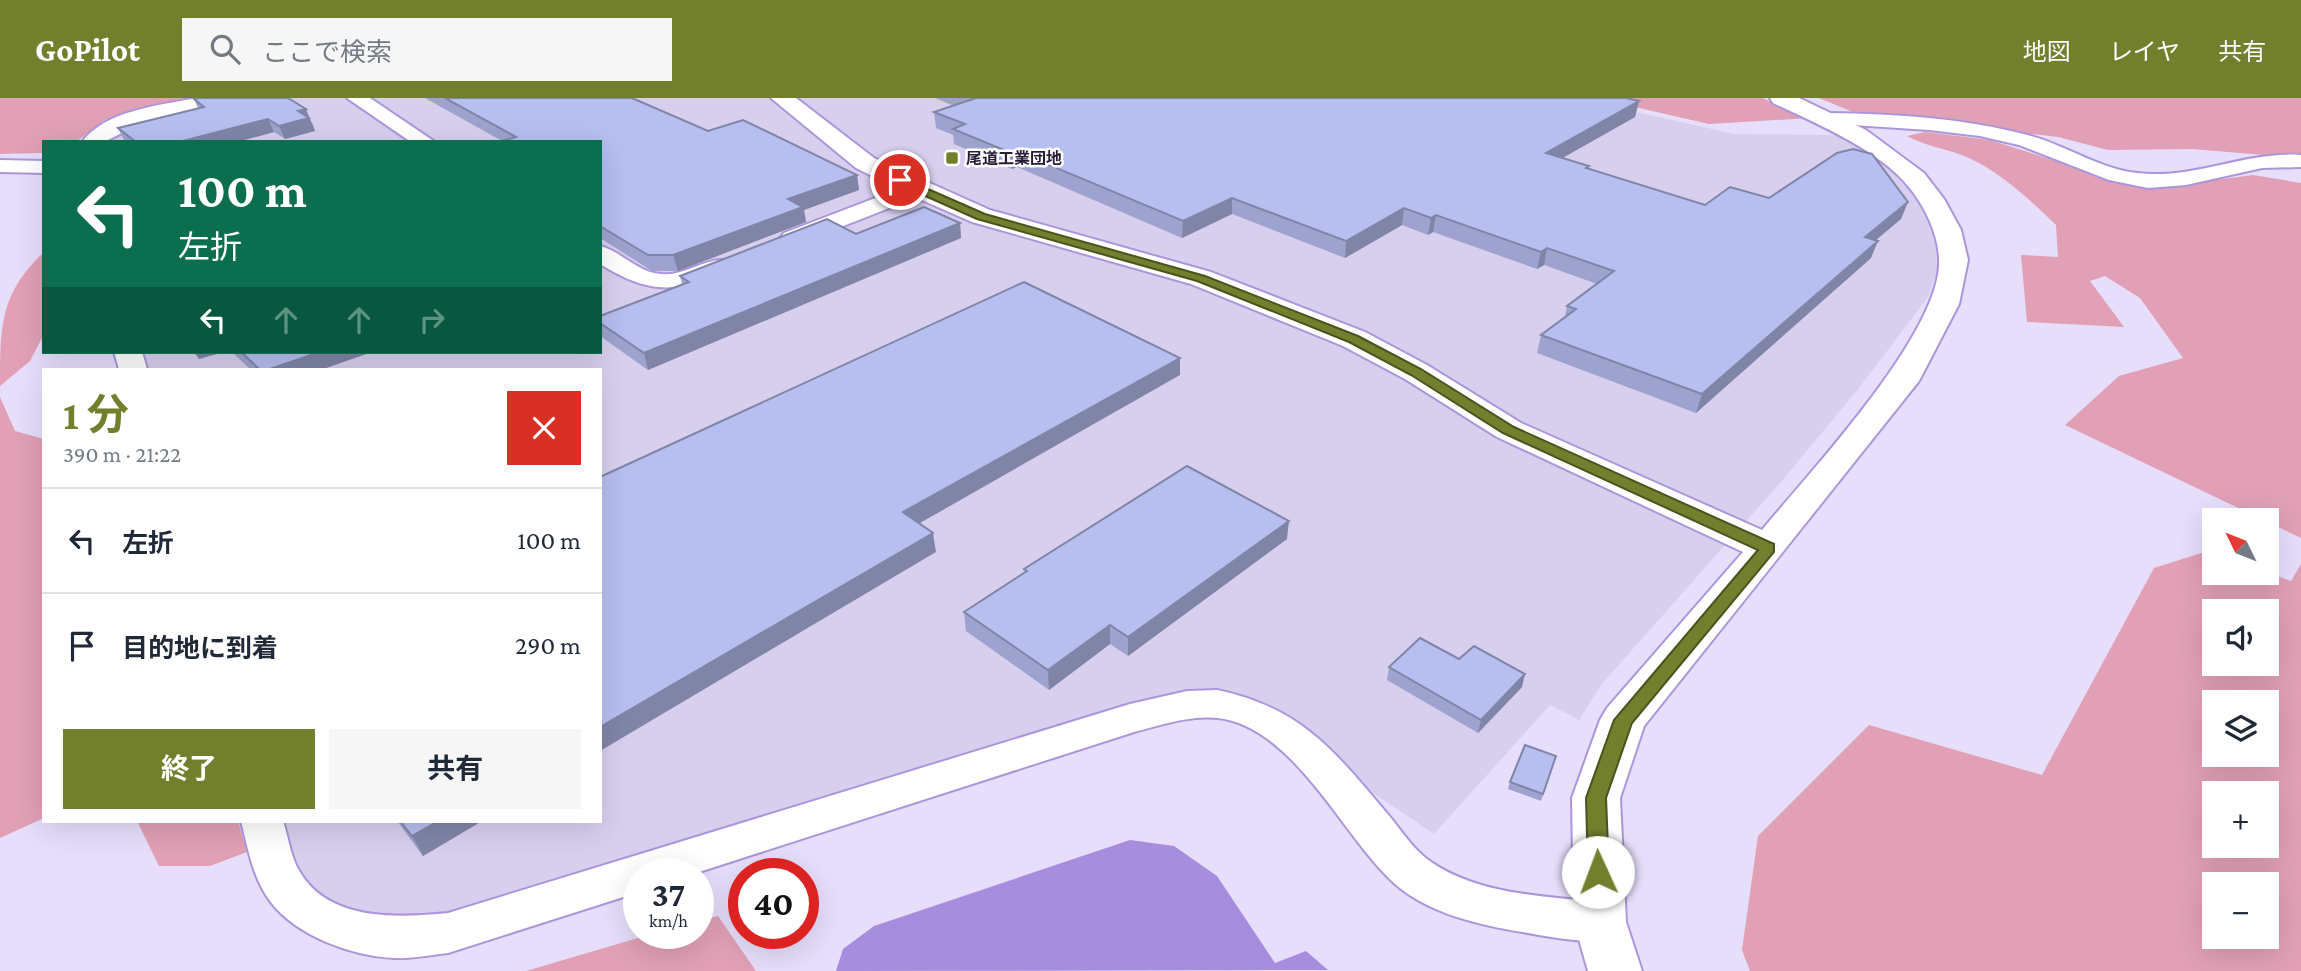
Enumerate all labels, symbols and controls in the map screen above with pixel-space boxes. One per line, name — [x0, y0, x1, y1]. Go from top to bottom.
search box — [182, 18, 672, 81]
icon: search — [206, 30, 244, 68]
text: GoPilot — [35, 31, 140, 68]
text: ここで検索 — [262, 38, 392, 67]
text: 地図 — [2023, 38, 2071, 65]
text: レイヤ — [2109, 38, 2180, 65]
text: 共有 — [2218, 38, 2266, 65]
pin — [870, 150, 930, 210]
marker: 尾道工業団地 — [944, 150, 960, 166]
place label: 尾道工業団地 — [966, 150, 1062, 167]
icon: arrive — [881, 161, 919, 199]
text: 100 m — [178, 163, 307, 218]
icon: left — [63, 168, 154, 259]
text: 左折 — [178, 229, 242, 265]
icon: left — [194, 301, 232, 339]
icon: ahead — [267, 301, 305, 339]
icon: ahead — [340, 301, 378, 339]
icon: right — [413, 301, 451, 339]
text: 1 分 — [63, 391, 129, 438]
button: close — [507, 391, 581, 465]
text: 390 m · 21:22 — [63, 441, 181, 467]
north arrow — [2202, 508, 2278, 584]
map controls — [2202, 508, 2279, 949]
icon: left — [63, 522, 101, 560]
text: 100 m — [517, 526, 581, 555]
text: 左折 — [122, 529, 174, 558]
button: sound — [2202, 599, 2279, 676]
icon: arrive — [63, 627, 101, 665]
text: 290 m — [515, 631, 581, 660]
text: 目的地に到着 — [122, 634, 278, 663]
button: layers — [2202, 690, 2279, 767]
button: 終了 — [63, 729, 315, 809]
button: 共有 — [329, 729, 581, 809]
button: + — [2202, 781, 2279, 858]
position arrow — [1561, 835, 1635, 909]
speed limit sign: 40 — [728, 858, 819, 949]
button: − — [2202, 872, 2279, 949]
text: 37 — [652, 875, 685, 914]
text: km/h — [649, 911, 688, 931]

